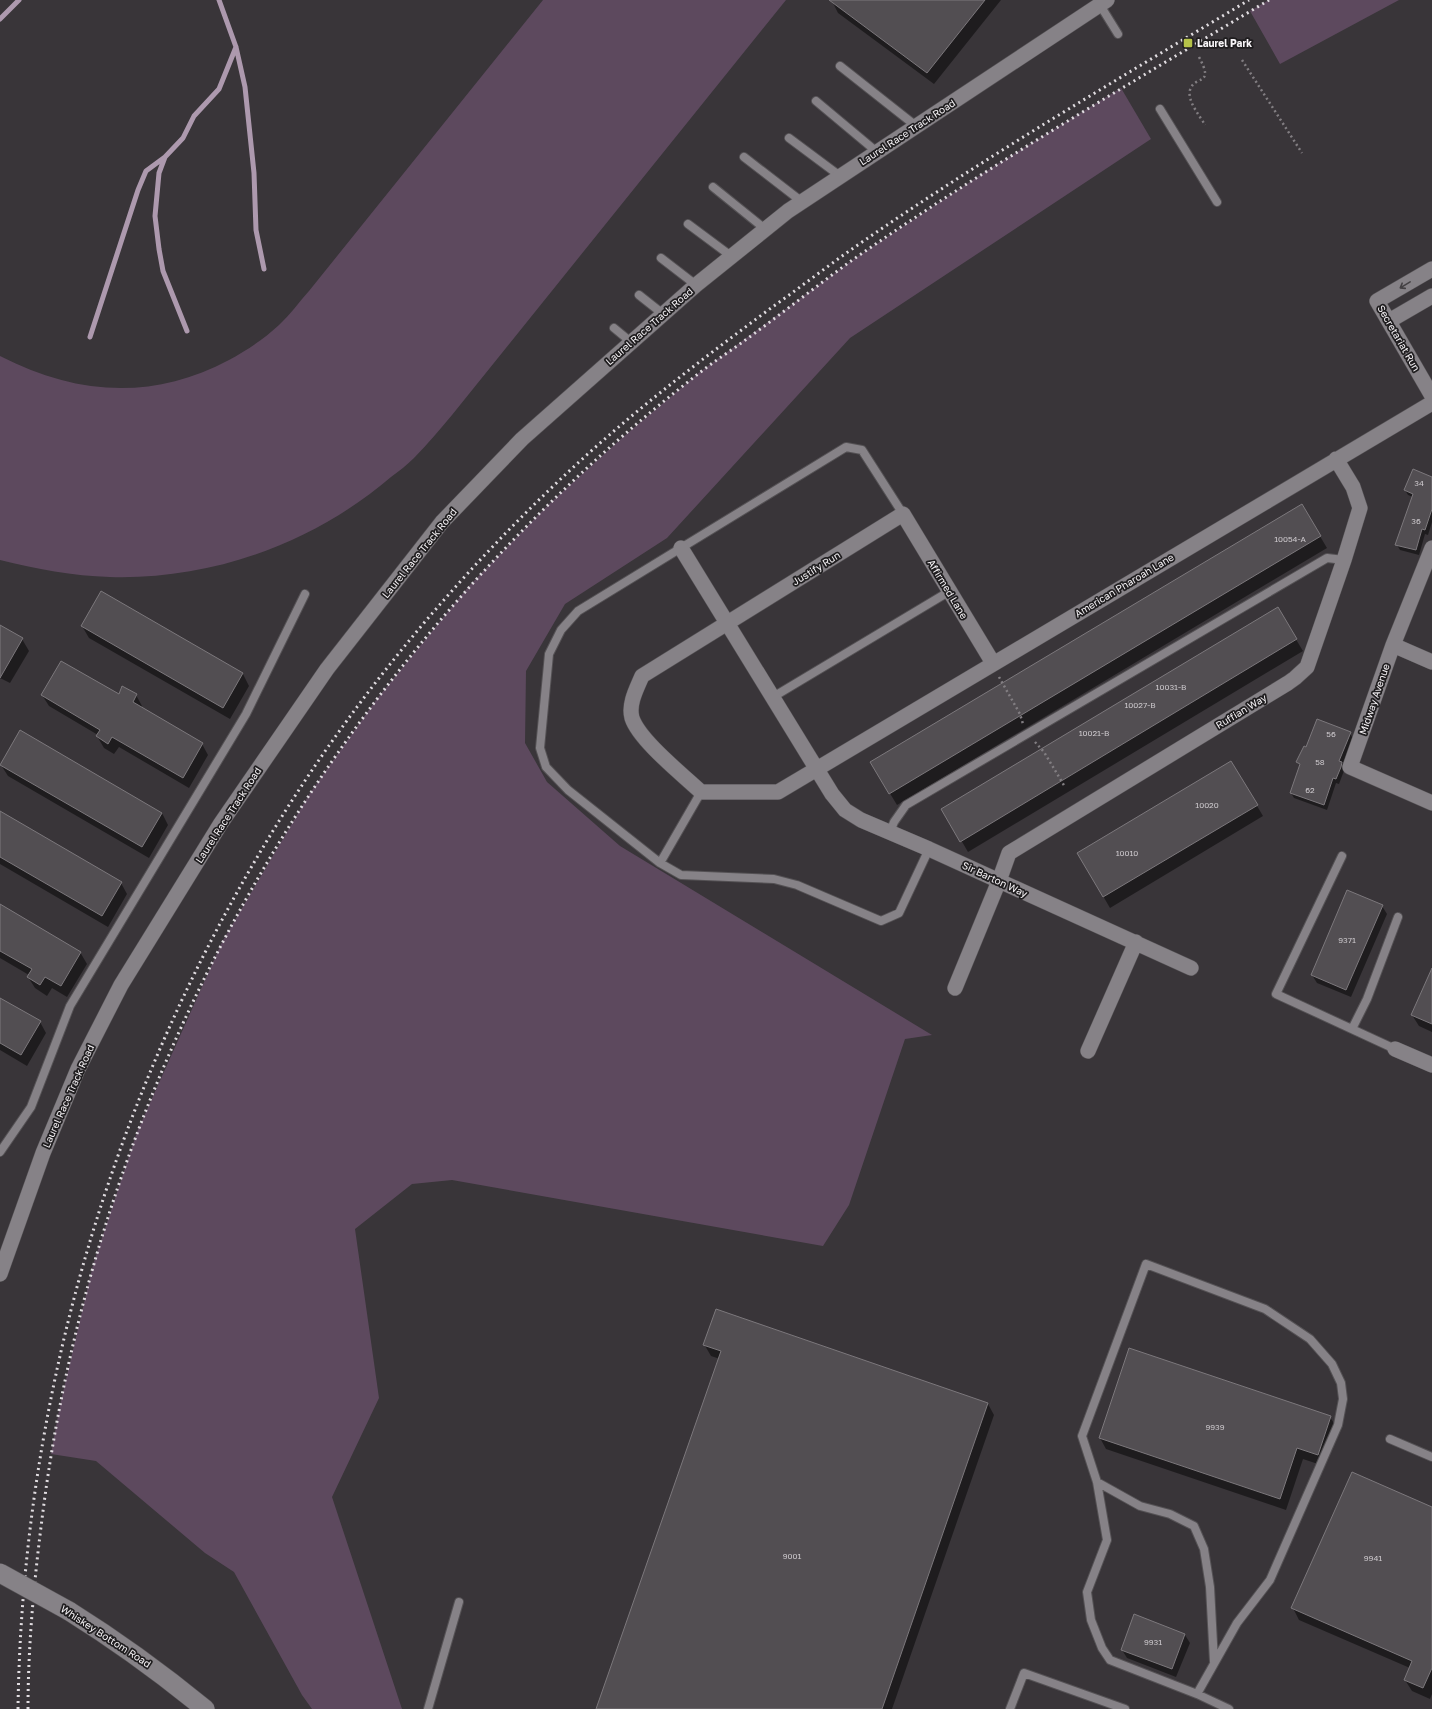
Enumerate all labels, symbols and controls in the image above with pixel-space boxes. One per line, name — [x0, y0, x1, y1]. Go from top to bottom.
marker: Laurel Park — [1182, 37, 1194, 49]
place label: Laurel Park — [1197, 37, 1252, 49]
street label: Laurel Race Track Road — [857, 97, 957, 167]
one-way arrow — [1399, 281, 1411, 289]
street label: Laurel Race Track Road — [603, 285, 695, 367]
street label: Secretariat Run — [1375, 303, 1423, 373]
house number: 34 — [1414, 478, 1424, 488]
street label: Laurel Race Track Road — [379, 506, 459, 600]
house number: 36 — [1411, 516, 1421, 526]
house number: 10054-A — [1274, 534, 1306, 544]
street label: Justify Run — [790, 549, 842, 587]
street label: American Pharoah Lane — [1072, 551, 1176, 619]
street label: Affirmed Lane — [926, 557, 971, 621]
street label: Midway Avenue — [1356, 662, 1392, 736]
house number: 10031-B — [1156, 682, 1186, 692]
street label: Ruffian Way — [1213, 691, 1269, 731]
house number: 10027-B — [1124, 700, 1156, 710]
house number: 10021-B — [1079, 728, 1109, 738]
house number: 56 — [1326, 729, 1336, 739]
house number: 58 — [1315, 757, 1325, 767]
street label: Laurel Race Track Road — [193, 765, 263, 865]
house number: 62 — [1305, 785, 1315, 795]
house number: 10020 — [1195, 800, 1219, 810]
house number: 10010 — [1116, 848, 1138, 858]
street label: Sir Barton Way — [960, 859, 1030, 900]
house number: 9371 — [1338, 935, 1356, 945]
street label: Laurel Race Track Road — [40, 1043, 96, 1149]
house number: 9939 — [1205, 1422, 1225, 1432]
house number: 9001 — [783, 1551, 801, 1561]
house number: 9941 — [1364, 1553, 1382, 1563]
street label: Whiskey Bottom Road — [59, 1602, 153, 1670]
house number: 9931 — [1144, 1637, 1162, 1647]

